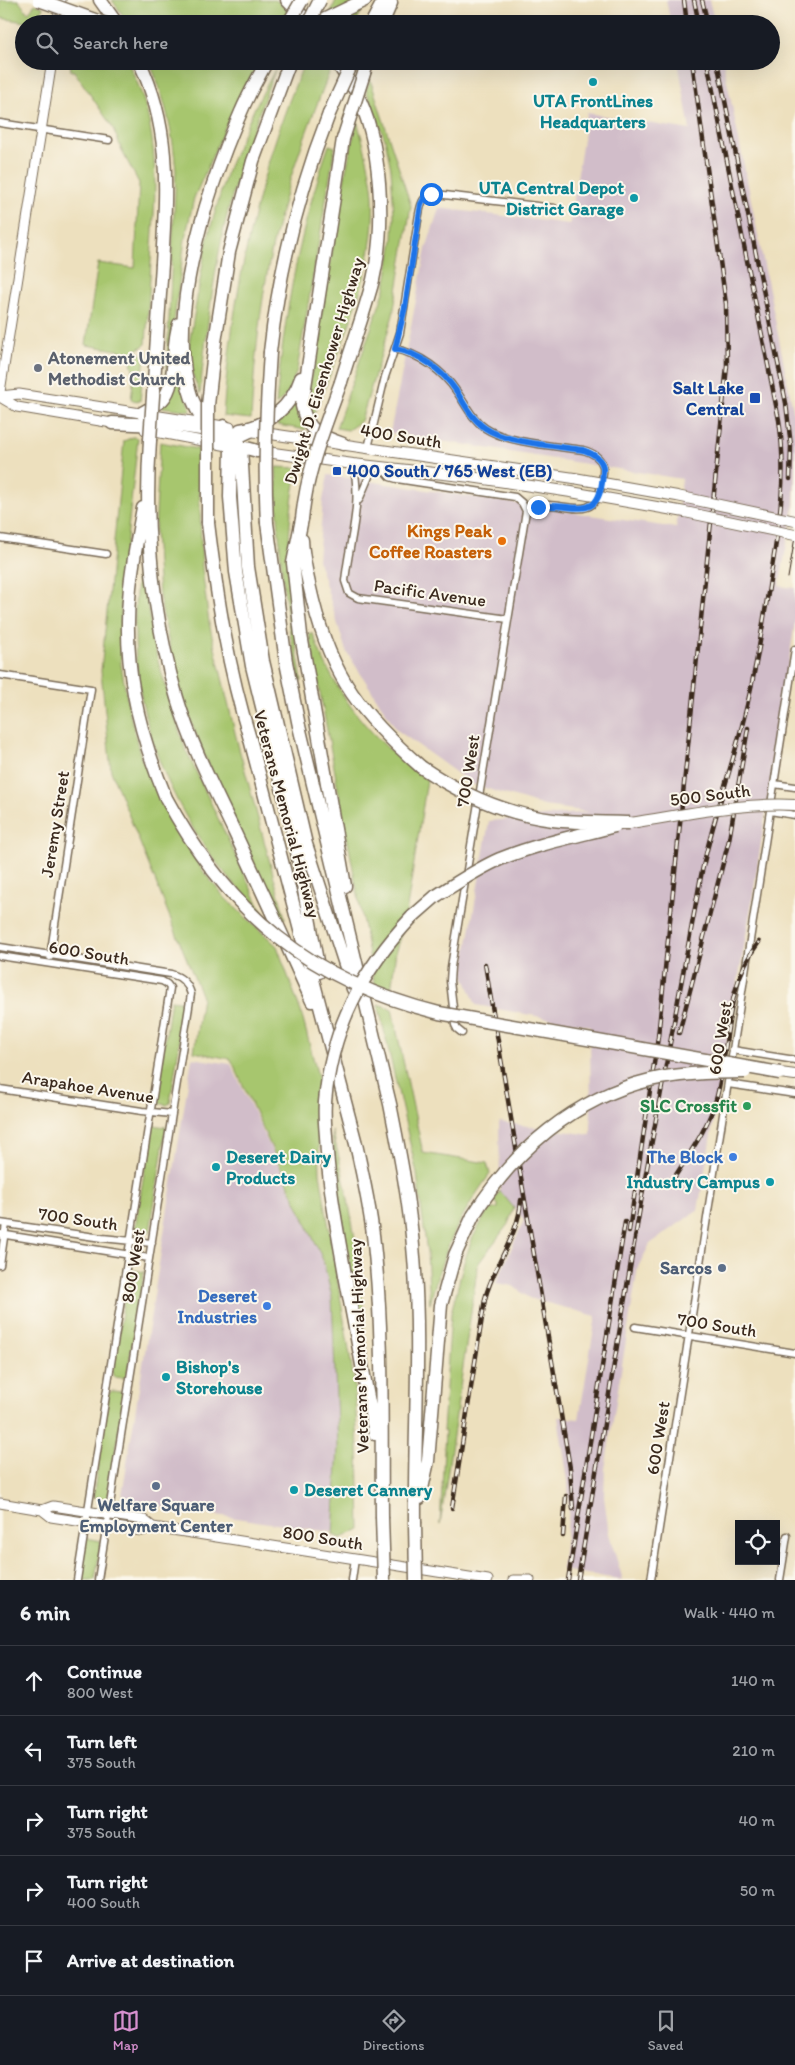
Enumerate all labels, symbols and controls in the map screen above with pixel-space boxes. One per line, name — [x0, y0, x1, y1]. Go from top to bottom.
search box — [15, 15, 780, 70]
icon: search — [33, 29, 61, 57]
text: Search here — [73, 31, 168, 54]
marker: UTA FrontLines Headquarters — [587, 76, 599, 88]
place label: UTA FrontLines Headquarters — [533, 90, 653, 133]
place label: UTA Central Depot District Garage — [479, 177, 624, 220]
route start — [420, 183, 443, 206]
marker: UTA Central Depot District Garage — [628, 192, 640, 204]
street label: Dwight D. Eisenhower Highway — [279, 255, 369, 487]
place label: Atonement United Methodist Church — [47, 347, 190, 390]
marker: Atonement United Methodist Church — [32, 362, 44, 374]
place label: Salt Lake Central — [673, 377, 745, 420]
marker: Salt Lake Central — [748, 391, 762, 405]
street label: 400 South — [359, 419, 443, 453]
place label: 400 South / 765 West (EB) — [347, 460, 552, 482]
marker: 400 South / 765 West (EB) — [331, 465, 343, 477]
route end — [527, 496, 550, 519]
place label: Kings Peak Coffee Roasters — [369, 520, 493, 563]
marker: Kings Peak Coffee Roasters — [496, 535, 508, 547]
street label: Pacific Avenue — [373, 574, 487, 612]
street label: Veterans Memorial Highway — [249, 708, 326, 921]
street label: 700 West — [451, 733, 485, 809]
street label: Jeremy Street — [36, 769, 74, 879]
street label: 500 South — [669, 779, 751, 811]
street label: 600 South — [47, 936, 131, 970]
street label: 600 West — [703, 1000, 737, 1076]
street label: Arapahoe Avenue — [20, 1066, 156, 1108]
place label: SLC Crossfit — [640, 1095, 737, 1117]
marker: SLC Crossfit — [741, 1100, 753, 1112]
place label: Deseret Dairy Products — [226, 1146, 331, 1189]
place label: The Block — [646, 1146, 724, 1168]
marker: The Block — [727, 1151, 739, 1163]
marker: Deseret Dairy Products — [210, 1161, 222, 1173]
place label: Industry Campus — [626, 1171, 760, 1193]
marker: Industry Campus — [764, 1176, 776, 1188]
street label: 700 South — [37, 1203, 119, 1235]
street label: 800 West — [116, 1227, 150, 1304]
street label: Veterans Memorial Highway — [344, 1238, 374, 1454]
place label: Sarcos — [660, 1257, 712, 1279]
marker: Sarcos — [716, 1262, 728, 1274]
place label: Deseret Industries — [177, 1285, 257, 1328]
marker: Deseret Industries — [261, 1300, 273, 1312]
street label: 700 South — [676, 1308, 758, 1342]
place label: Bishop's Storehouse — [176, 1356, 263, 1399]
marker: Bishop's Storehouse — [160, 1371, 172, 1383]
street label: 600 West — [641, 1400, 675, 1476]
place label: Deseret Cannery — [304, 1479, 433, 1501]
marker: Welfare Square Employment Center — [150, 1480, 162, 1492]
marker: Deseret Cannery — [288, 1484, 300, 1496]
place label: Welfare Square Employment Center — [79, 1494, 233, 1537]
map controls — [735, 1520, 780, 1565]
button: locate — [735, 1520, 780, 1565]
street label: 800 South — [281, 1521, 365, 1555]
text: 6 min — [20, 1600, 70, 1625]
text: Walk · 440 m — [684, 1603, 775, 1622]
text: Continue — [67, 1660, 142, 1683]
icon: ahead — [20, 1667, 48, 1695]
text: 140 m — [731, 1671, 775, 1690]
text: 800 West — [67, 1683, 133, 1702]
text: Turn left — [67, 1730, 137, 1753]
icon: left — [20, 1737, 48, 1765]
text: 210 m — [732, 1741, 775, 1760]
text: 375 South — [67, 1753, 136, 1772]
text: Turn right — [67, 1800, 148, 1823]
icon: right — [20, 1807, 48, 1835]
text: 40 m — [738, 1811, 775, 1830]
text: 375 South — [67, 1823, 136, 1842]
text: Turn right — [67, 1870, 148, 1893]
icon: right — [20, 1877, 48, 1905]
text: 50 m — [740, 1881, 775, 1900]
text: 400 South — [67, 1893, 140, 1912]
icon: arrive — [20, 1947, 48, 1975]
text: Arrive at destination — [67, 1949, 234, 1972]
tab: Map — [112, 2007, 140, 2054]
tab: Directions — [363, 2007, 424, 2054]
tab: Saved — [648, 2007, 683, 2054]

